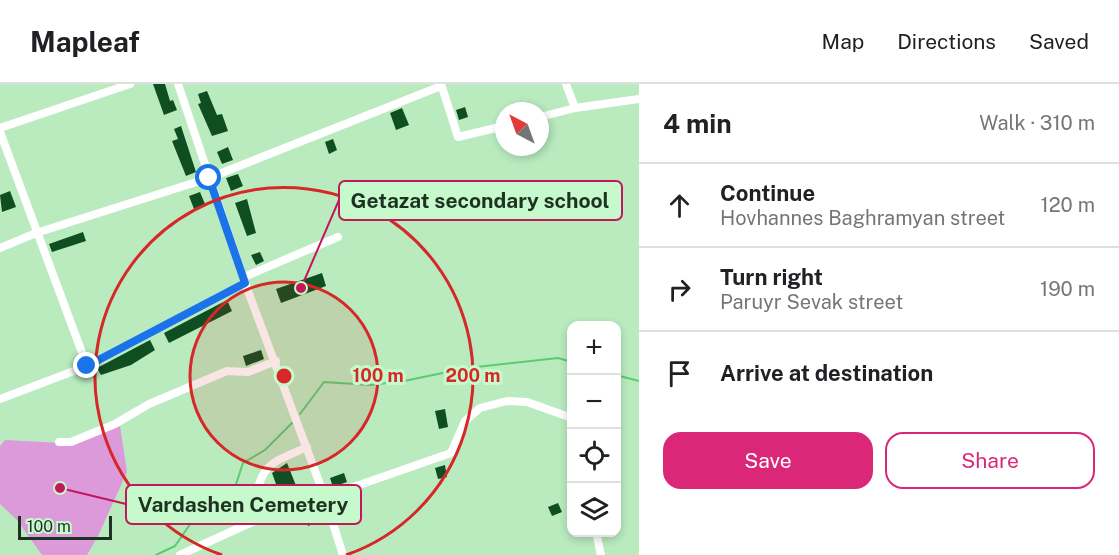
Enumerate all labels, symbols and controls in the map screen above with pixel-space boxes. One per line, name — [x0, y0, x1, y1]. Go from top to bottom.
text: Mapleaf — [30, 25, 140, 58]
text: Map — [822, 29, 864, 54]
text: Directions — [897, 29, 996, 54]
text: Saved — [1029, 29, 1089, 54]
north arrow — [495, 102, 549, 156]
text: 4 min — [663, 108, 732, 139]
text: Walk · 310 m — [979, 111, 1095, 135]
route start — [195, 164, 221, 190]
text: Continue — [720, 180, 815, 206]
callout: Getazat secondary school — [339, 181, 622, 220]
text: Getazat secondary school — [350, 188, 610, 213]
icon: ahead — [663, 189, 696, 222]
text: 120 m — [1041, 193, 1095, 217]
text: Hovhannes Baghramyan street — [720, 206, 1005, 230]
text: Turn right — [720, 264, 823, 290]
icon: right — [663, 273, 696, 306]
text: 190 m — [1040, 277, 1095, 301]
text: Paruyr Sevak street — [720, 290, 903, 314]
map controls — [567, 321, 621, 537]
button: + — [567, 321, 621, 375]
route end — [73, 352, 99, 378]
icon: arrive — [663, 357, 696, 390]
text: Arrive at destination — [720, 360, 933, 386]
text: 100 m — [352, 365, 404, 386]
text: 200 m — [446, 365, 500, 386]
centre of rings — [274, 366, 294, 386]
button: − — [567, 375, 621, 429]
button: locate — [567, 429, 621, 483]
button: Save — [663, 432, 873, 489]
button: Share — [885, 432, 1095, 489]
button: layers — [567, 483, 621, 537]
callout: Vardashen Cemetery — [126, 485, 361, 524]
text: Vardashen Cemetery — [138, 492, 348, 517]
scale bar — [18, 513, 112, 540]
text: 100 m — [27, 517, 71, 536]

